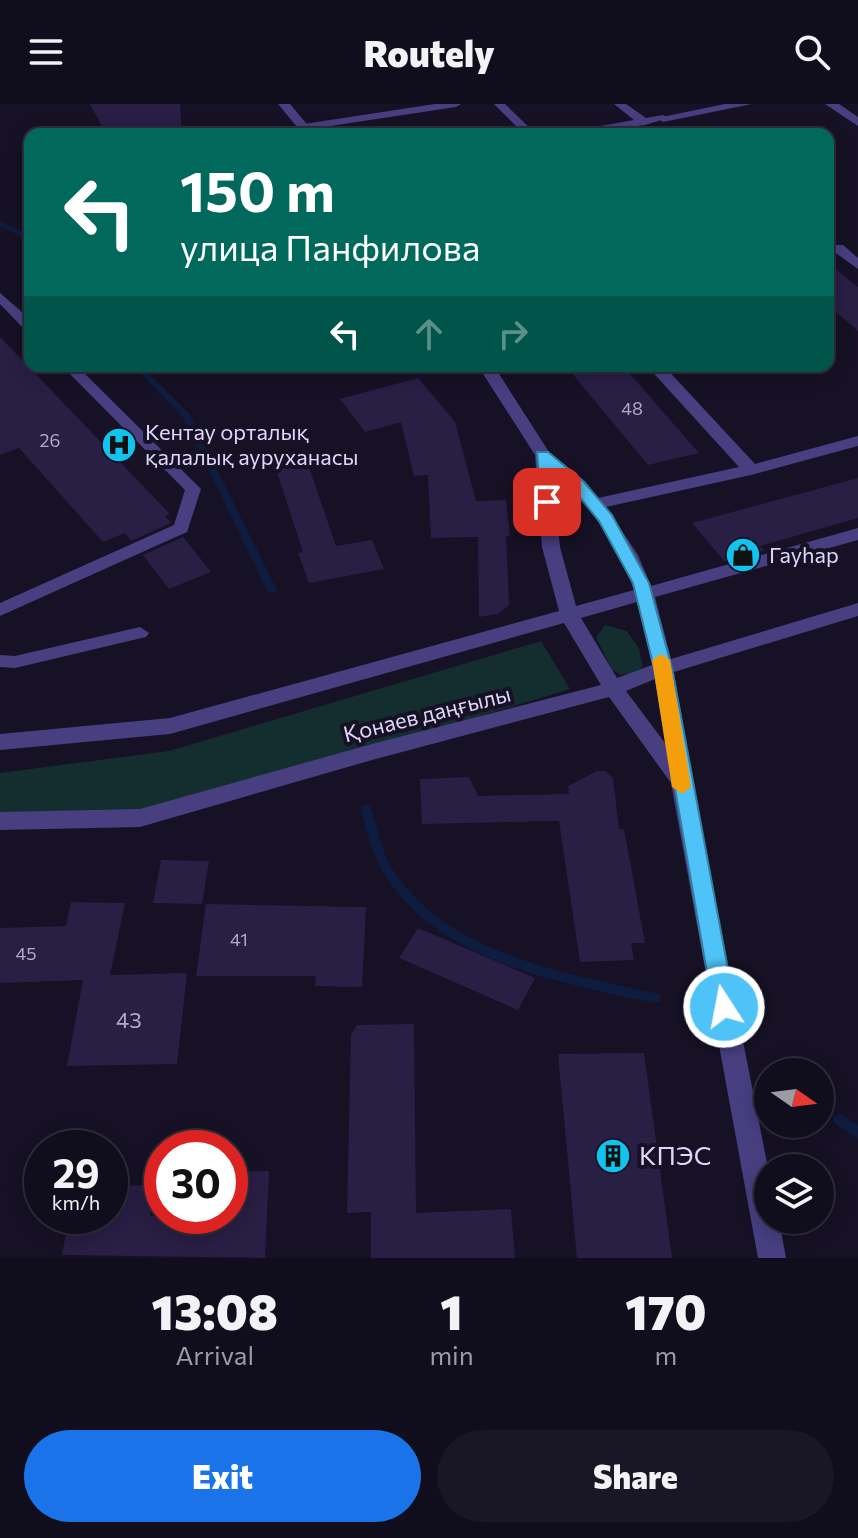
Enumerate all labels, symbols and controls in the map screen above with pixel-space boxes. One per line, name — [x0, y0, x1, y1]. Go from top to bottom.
icon: menu — [24, 30, 68, 74]
text: Routely — [363, 30, 495, 74]
icon: search — [790, 30, 834, 74]
text: 150 m — [180, 155, 335, 224]
icon: left — [48, 160, 152, 264]
text: улица Панфилова — [180, 224, 481, 268]
icon: left — [323, 312, 367, 356]
icon: ahead — [407, 312, 451, 356]
icon: right — [491, 312, 535, 356]
house number: 48 — [621, 397, 643, 419]
place label: Кентау орталық қалалық ауруханасы — [145, 418, 359, 470]
hospital icon: Кентау орталық қалалық ауруханасы — [100, 426, 138, 464]
house number: 26 — [40, 429, 60, 451]
pin — [513, 468, 581, 536]
icon: arrive — [525, 480, 569, 524]
shop icon: Гауһар — [724, 536, 762, 574]
place label: Гауһар — [769, 541, 839, 568]
street label: Қонаев даңғылы — [340, 680, 513, 747]
house number: 41 — [230, 928, 248, 950]
house number: 45 — [15, 942, 37, 964]
position arrow — [682, 965, 766, 1049]
house number: 43 — [116, 1006, 142, 1033]
north arrow — [754, 1058, 834, 1138]
map controls — [754, 1058, 834, 1234]
speed limit sign: 30 — [144, 1130, 248, 1234]
building icon: КПЭС — [594, 1137, 632, 1175]
place label: КПЭС — [639, 1139, 712, 1170]
text: 29 — [52, 1147, 100, 1196]
button: layers — [754, 1154, 834, 1234]
text: km/h — [52, 1190, 100, 1214]
text: 13:08 — [152, 1281, 278, 1340]
text: 1 — [440, 1281, 463, 1340]
text: 170 — [625, 1281, 706, 1340]
text: Arrival — [175, 1339, 254, 1370]
text: min — [429, 1339, 474, 1370]
text: m — [654, 1339, 677, 1370]
button: Exit — [24, 1430, 421, 1522]
button: Share — [437, 1430, 834, 1522]

